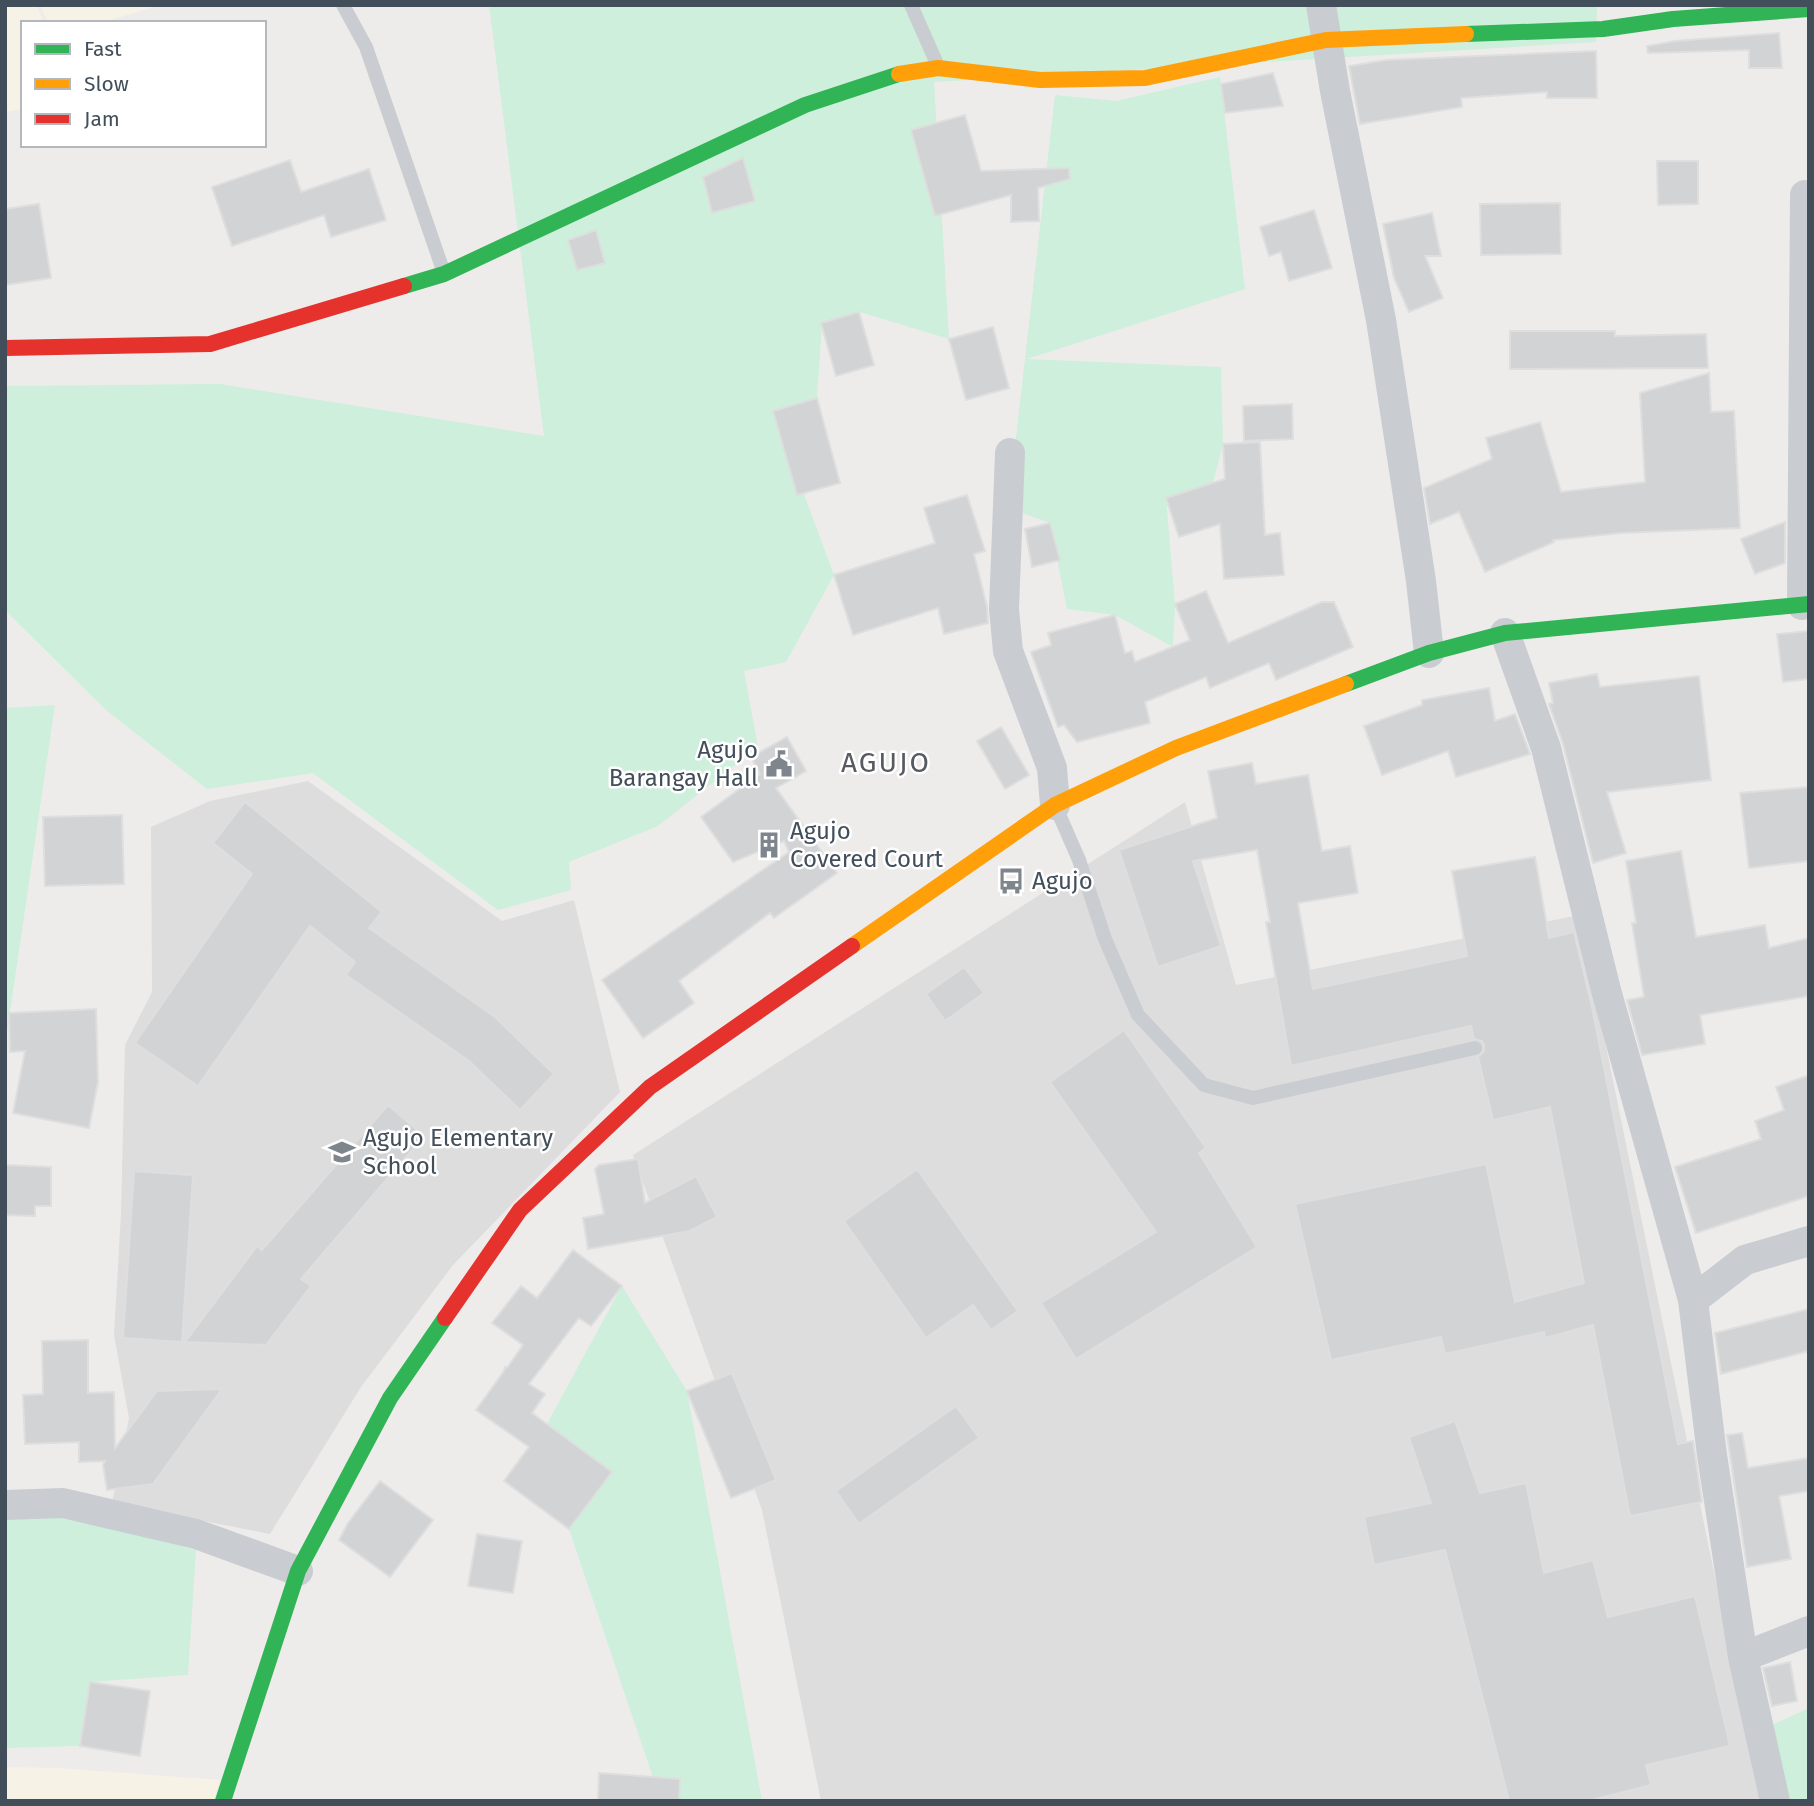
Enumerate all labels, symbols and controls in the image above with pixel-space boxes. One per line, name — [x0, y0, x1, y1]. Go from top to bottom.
legend — [21, 21, 266, 147]
text: Fast — [84, 36, 122, 62]
text: Slow — [84, 71, 129, 97]
text: Jam — [84, 106, 120, 132]
place label: Agujo Barangay Hall — [609, 736, 758, 792]
district label: AGUJO — [841, 746, 931, 779]
public building icon: Agujo Barangay Hall — [764, 749, 794, 779]
place label: Agujo Covered Court — [790, 817, 943, 873]
building icon: Agujo Covered Court — [754, 830, 784, 860]
bus stop icon: Agujo — [996, 866, 1026, 896]
place label: Agujo — [1032, 867, 1093, 895]
place label: Agujo Elementary School — [363, 1124, 553, 1180]
school or university icon: Agujo Elementary School — [327, 1137, 357, 1167]

